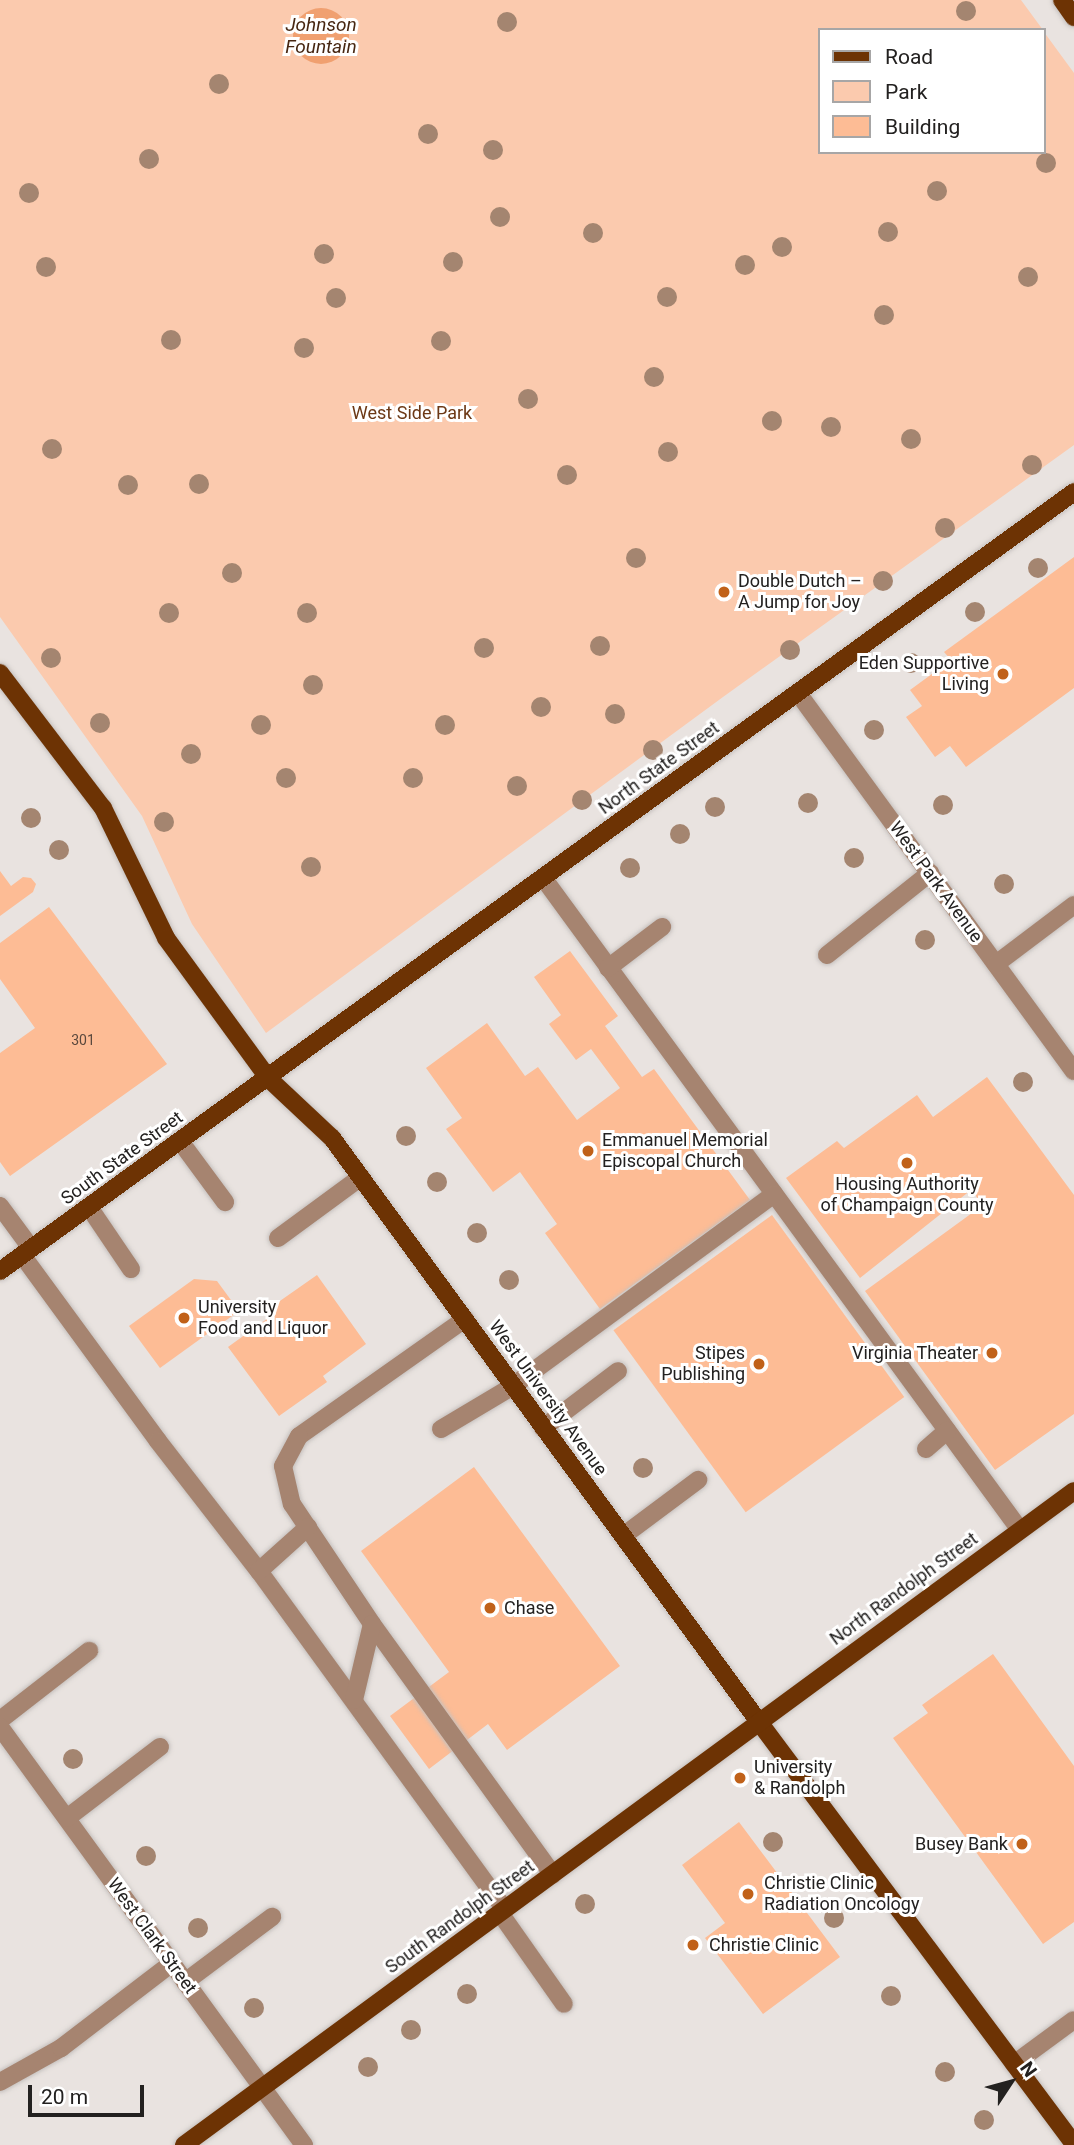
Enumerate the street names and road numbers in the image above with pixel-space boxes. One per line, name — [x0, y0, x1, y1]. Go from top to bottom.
street label: North State Street — [595, 717, 723, 819]
street label: West Park Avenue — [885, 817, 987, 947]
street label: South State Street — [57, 1107, 187, 1209]
street label: West University Avenue — [484, 1316, 612, 1480]
street label: North Randolph Street — [826, 1528, 982, 1650]
street label: South Randolph Street — [381, 1856, 539, 1978]
street label: West Clark Street — [103, 1874, 201, 1998]

